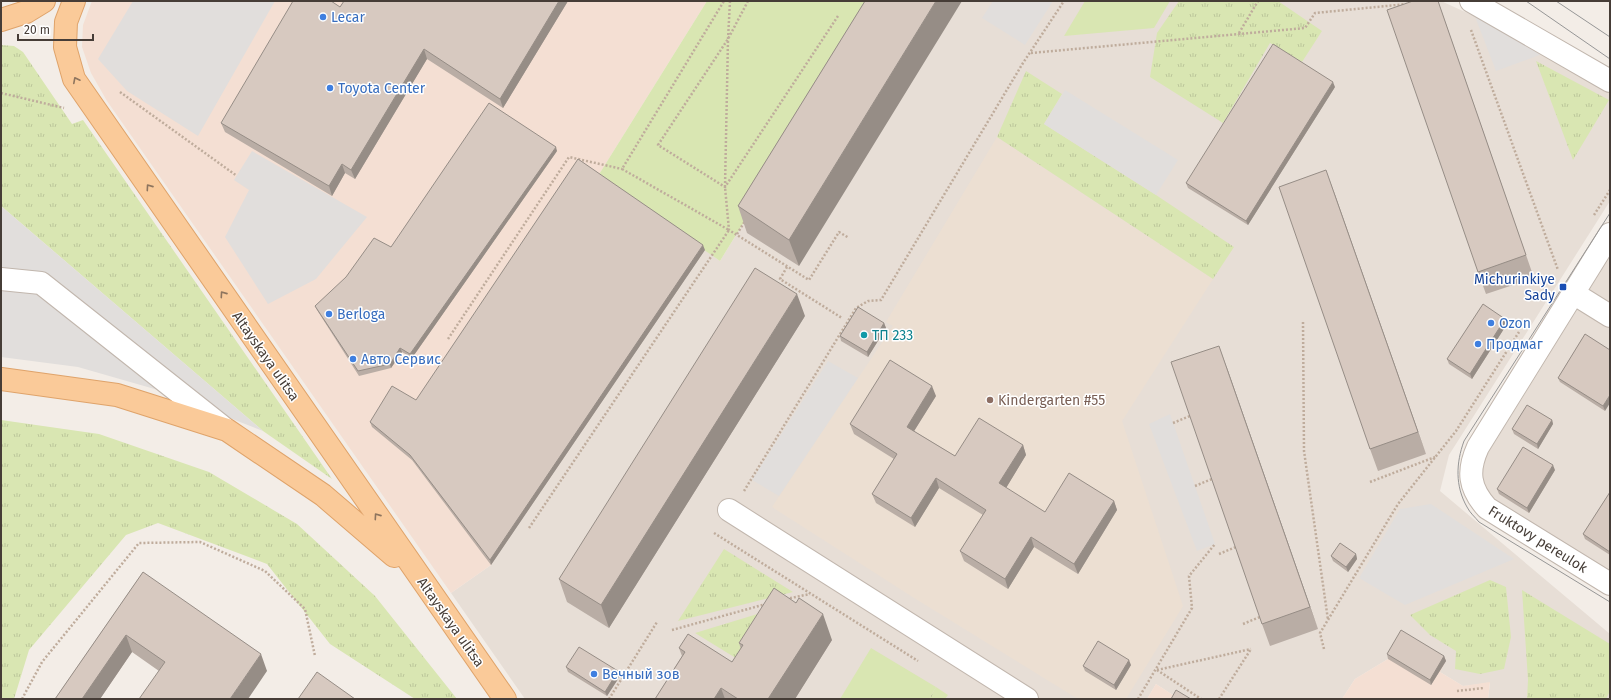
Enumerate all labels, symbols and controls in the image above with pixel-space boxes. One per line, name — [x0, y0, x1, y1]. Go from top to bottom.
place label: Lecar — [331, 9, 365, 26]
marker: Lecar — [318, 12, 328, 22]
scale bar — [18, 16, 93, 42]
text: 20 m — [24, 23, 50, 37]
one-way arrow — [73, 77, 81, 84]
place label: Toyota Center — [338, 80, 426, 97]
marker: Toyota Center — [325, 83, 335, 93]
one-way arrow — [146, 184, 154, 191]
place label: Michurinkiye Sady — [1474, 271, 1555, 304]
marker: Michurinkiye Sady — [1558, 282, 1568, 292]
one-way arrow — [220, 291, 228, 298]
place label: Berloga — [337, 306, 385, 323]
street label: Altayskaya ulitsa — [228, 308, 303, 404]
marker: Berloga — [324, 309, 334, 319]
place label: Ozon — [1499, 315, 1531, 332]
marker: Ozon — [1486, 318, 1496, 328]
place label: ТП 233 — [872, 327, 913, 344]
marker: ТП 233 — [859, 330, 869, 340]
place label: Продмаг — [1486, 336, 1543, 353]
marker: Продмаг — [1473, 339, 1483, 349]
place label: Авто Сервис — [361, 351, 441, 368]
marker: Авто Сервис — [348, 354, 358, 364]
place label: Kindergarten #55 — [998, 392, 1105, 409]
marker: Kindergarten #55 — [985, 395, 995, 405]
street label: Fruktovy pereulok — [1485, 502, 1591, 577]
one-way arrow — [374, 513, 382, 520]
street label: Altayskaya ulitsa — [413, 574, 488, 670]
place label: Вечный зов — [602, 666, 680, 683]
marker: Вечный зов — [589, 669, 599, 679]

